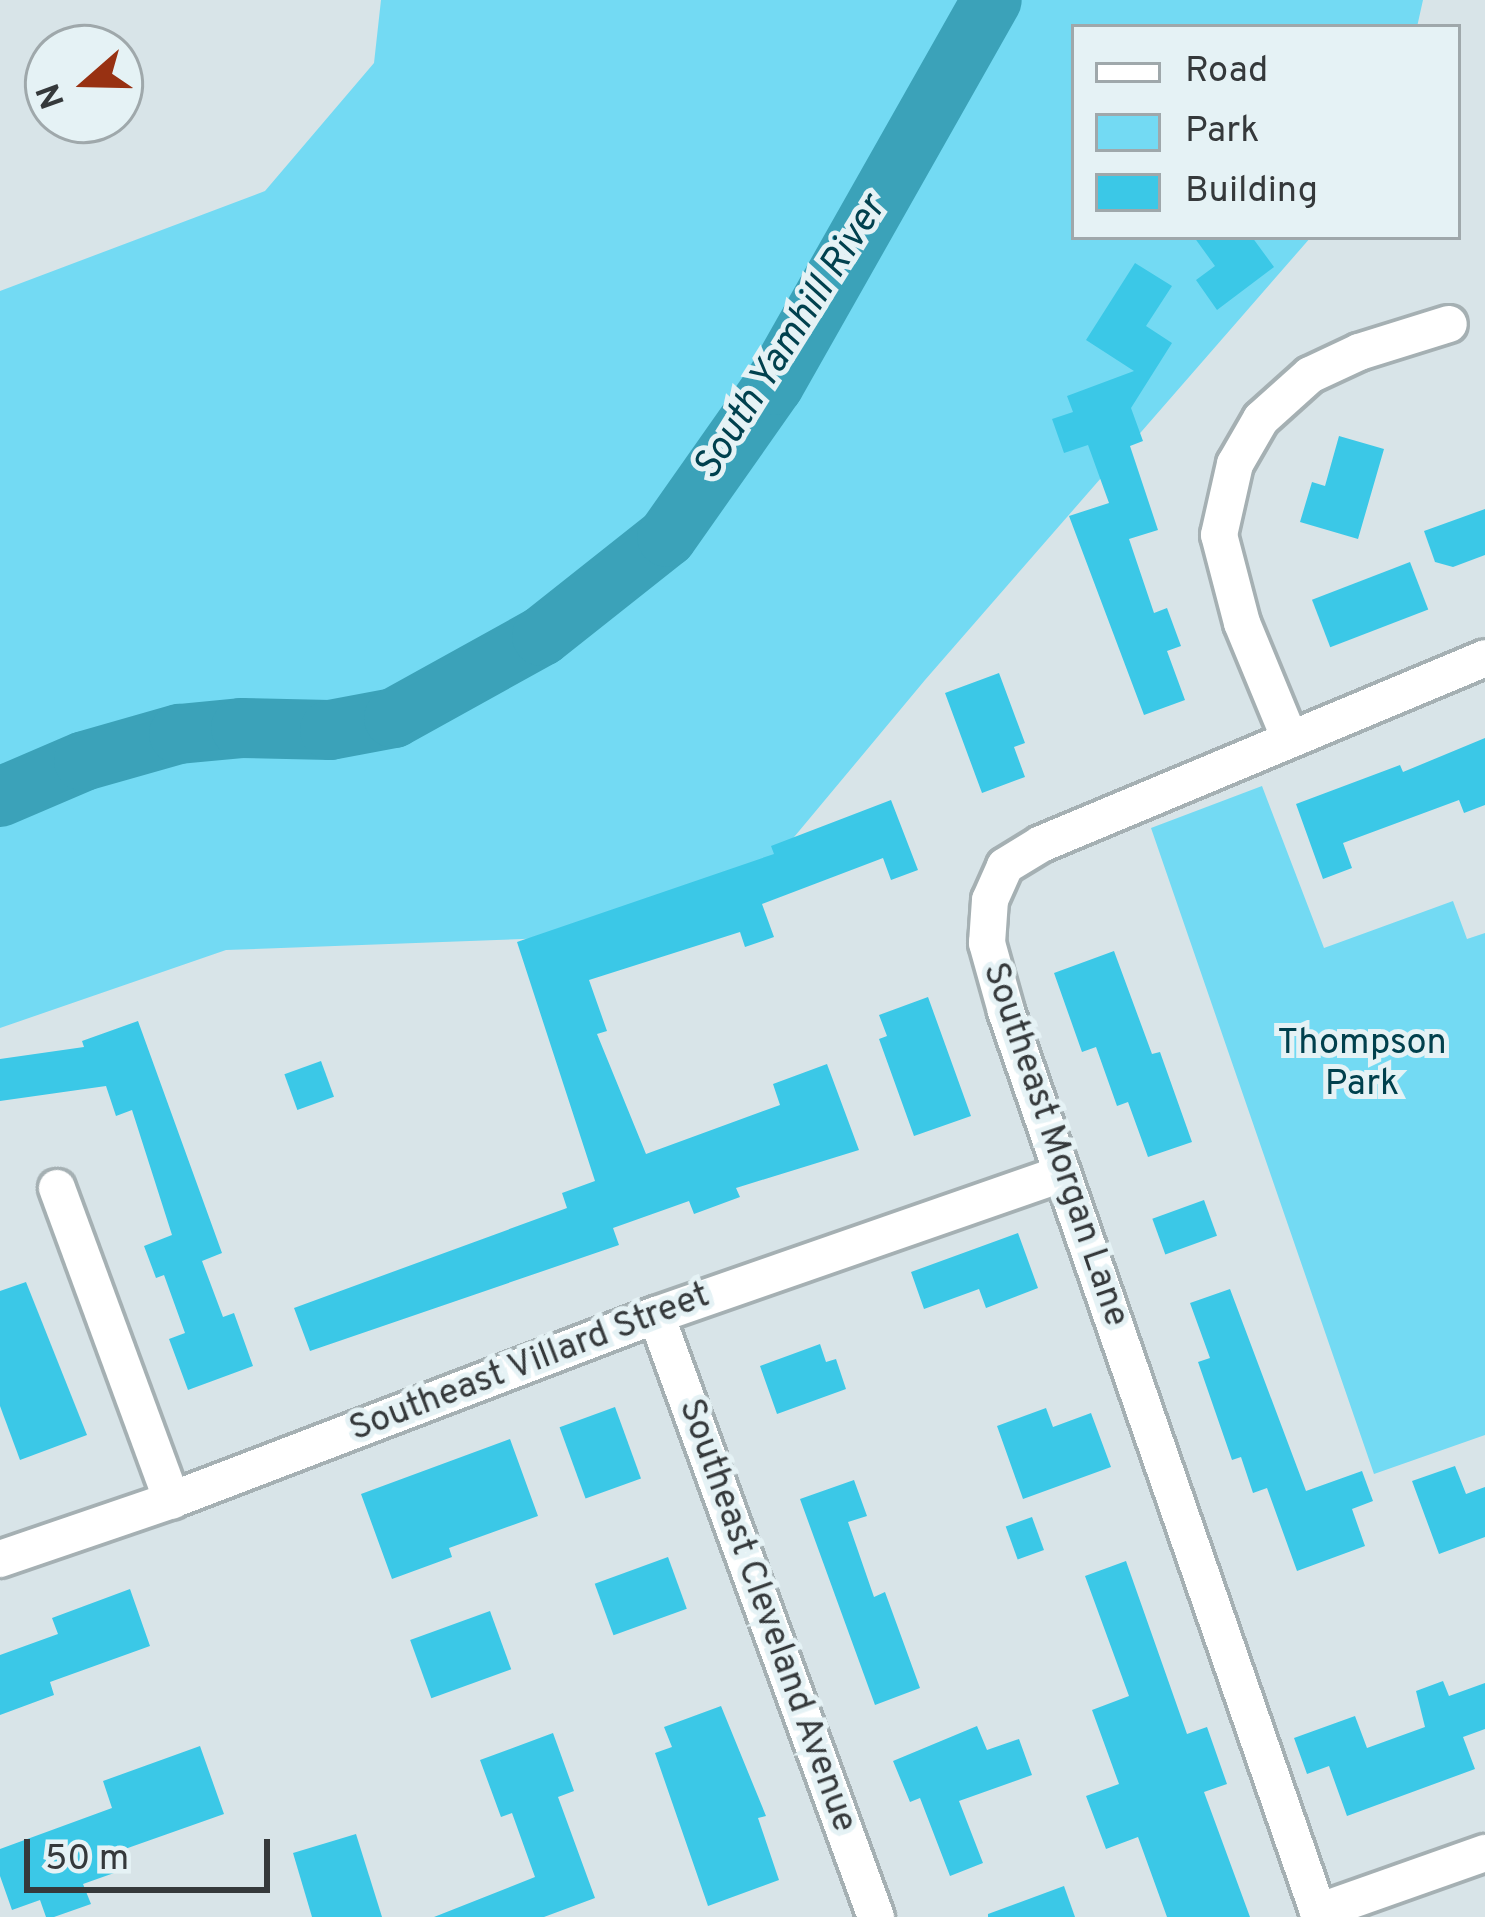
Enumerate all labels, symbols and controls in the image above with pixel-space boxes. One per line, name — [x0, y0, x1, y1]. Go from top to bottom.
north arrow — [24, 24, 144, 144]
legend — [1071, 24, 1461, 240]
text: Road — [1185, 49, 1268, 95]
text: N — [29, 77, 77, 114]
text: Park — [1185, 109, 1259, 155]
text: Building — [1185, 169, 1318, 215]
water label: South Yamhill River — [685, 188, 899, 490]
street label: Southeast Morgan Lane — [971, 957, 1137, 1333]
park label: Thompson Park — [1277, 1022, 1447, 1107]
street label: Southeast Villard Street — [343, 1275, 717, 1453]
street label: Southeast Cleveland Avenue — [667, 1393, 865, 1839]
scale bar — [30, 1815, 276, 1889]
text: 50 m — [45, 1837, 129, 1883]

